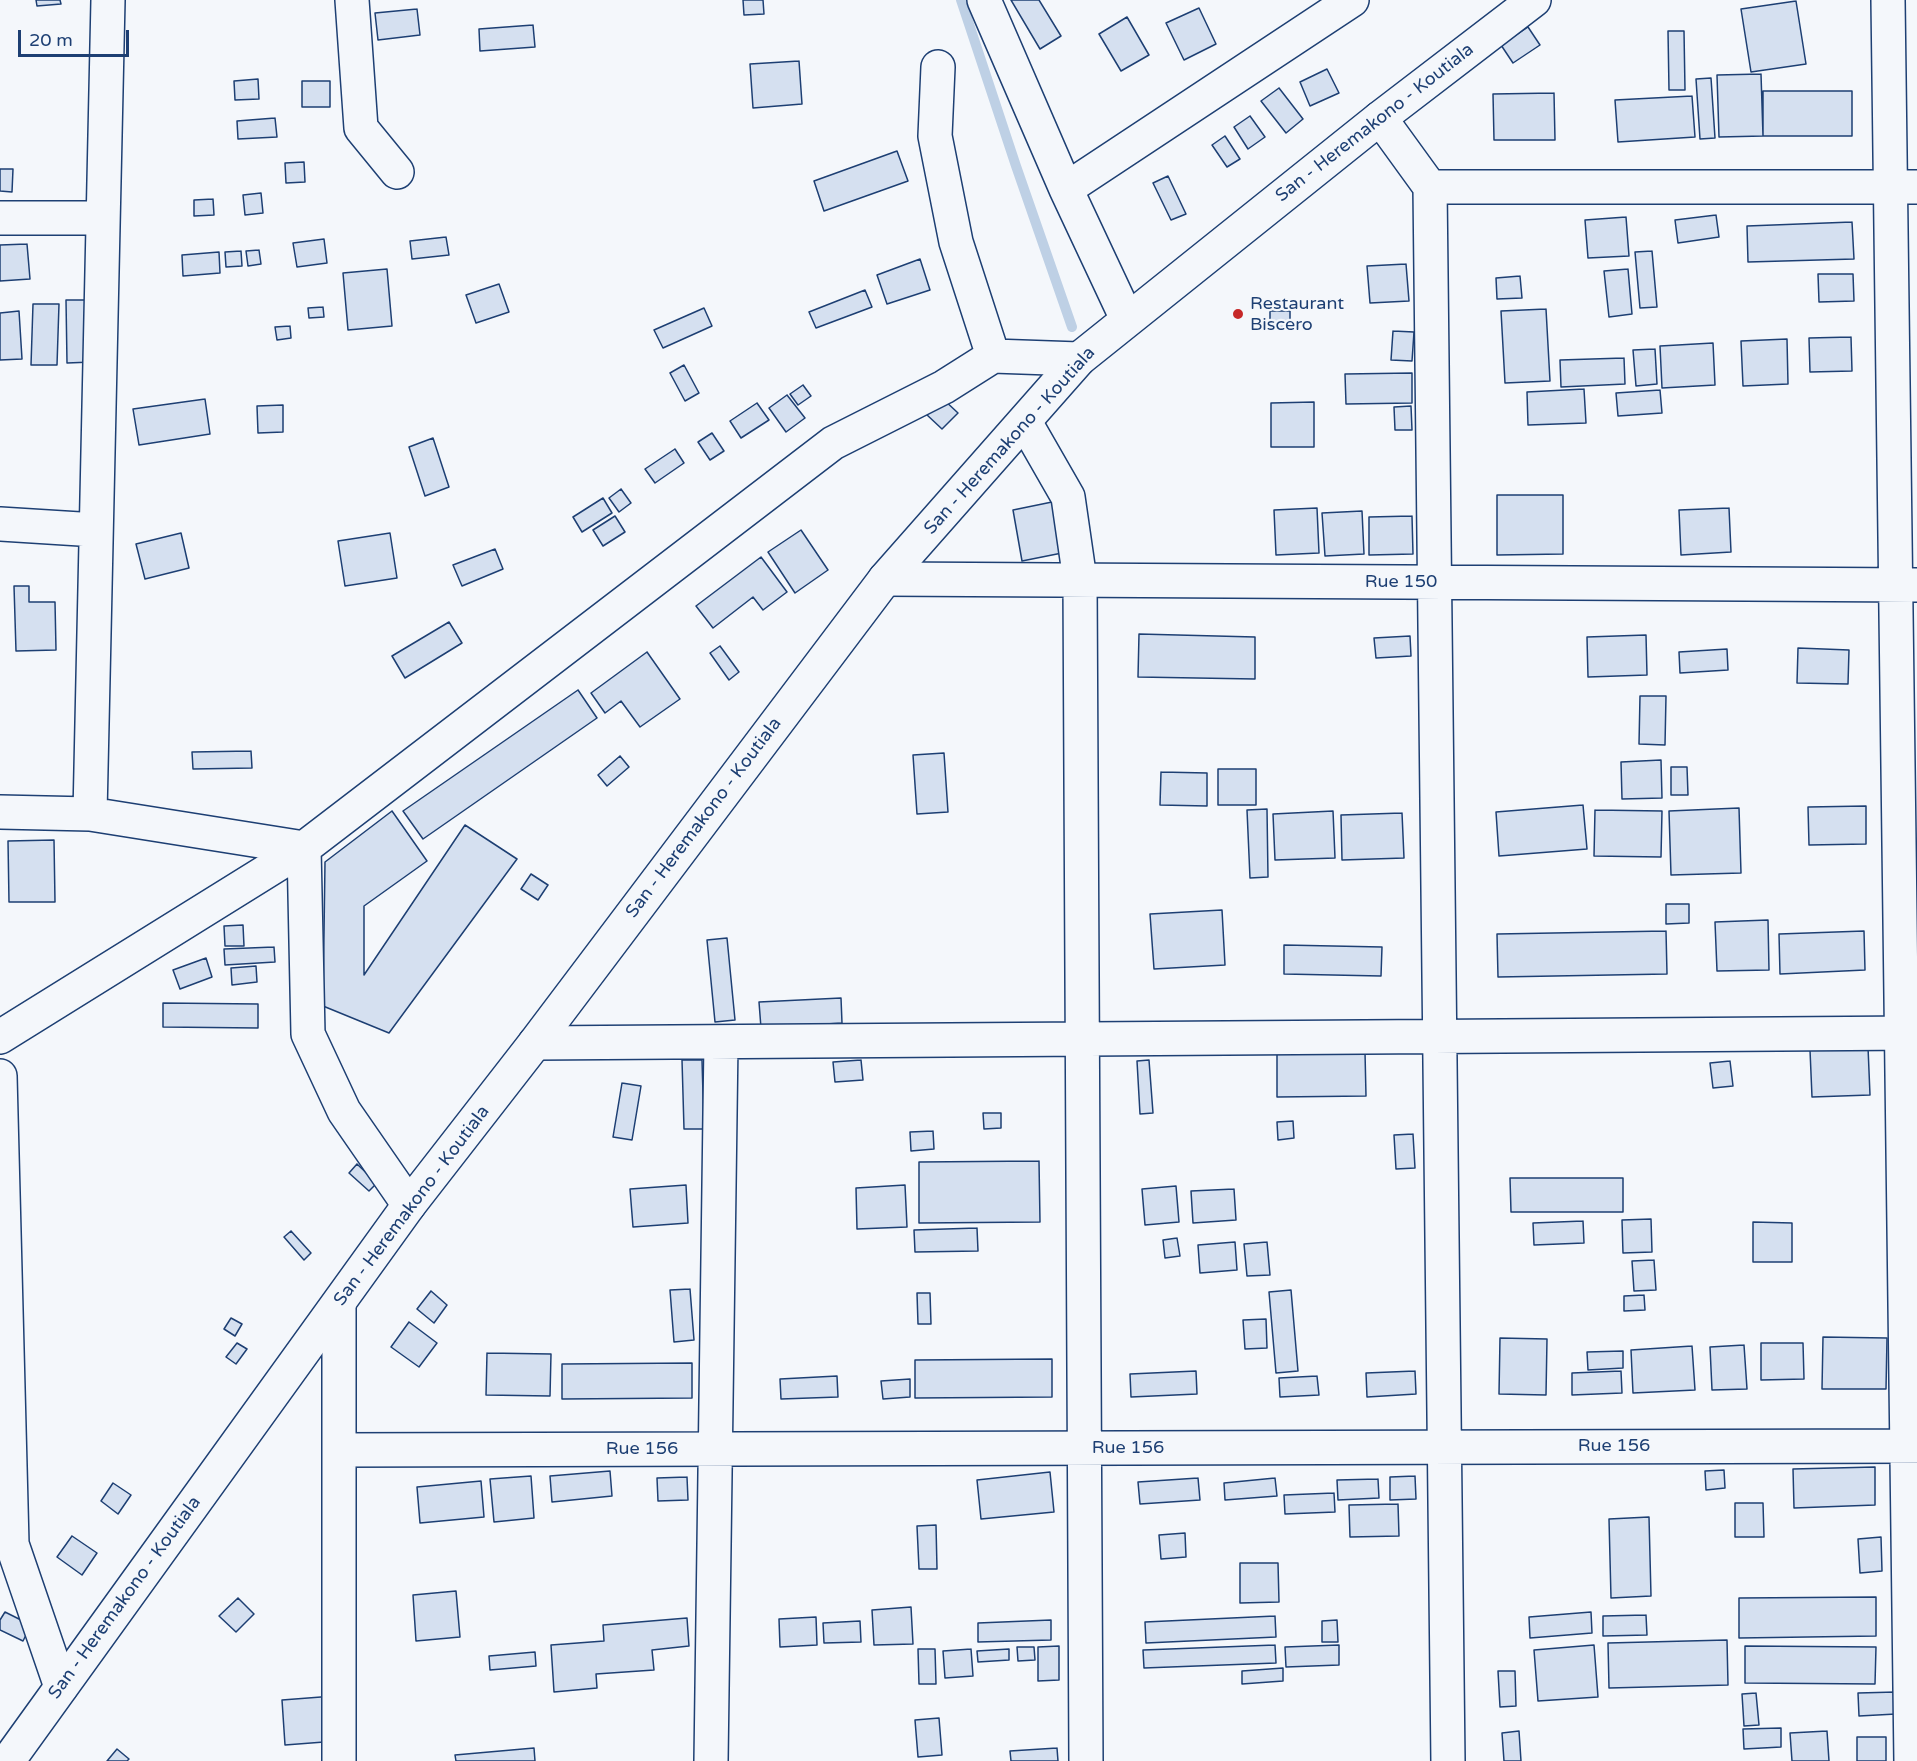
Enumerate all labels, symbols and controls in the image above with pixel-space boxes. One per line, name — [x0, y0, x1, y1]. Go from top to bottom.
scale bar — [21, 18, 132, 56]
text: 20 m — [29, 29, 73, 51]
street label: San - Heremakono - Koutiala — [1272, 39, 1478, 207]
place label: Restaurant Biscero — [1250, 293, 1344, 336]
marker: Restaurant Biscero — [1231, 307, 1245, 321]
street label: San - Heremakono - Koutiala — [920, 343, 1100, 539]
street label: Rue 150 — [1365, 571, 1437, 593]
street label: San - Heremakono - Koutiala — [622, 714, 786, 922]
street label: San - Heremakono - Koutiala — [330, 1102, 494, 1310]
street label: Rue 156 — [1578, 1435, 1650, 1457]
street label: Rue 156 — [1092, 1437, 1164, 1459]
street label: Rue 156 — [606, 1438, 678, 1460]
street label: San - Heremakono - Koutiala — [44, 1493, 206, 1703]

